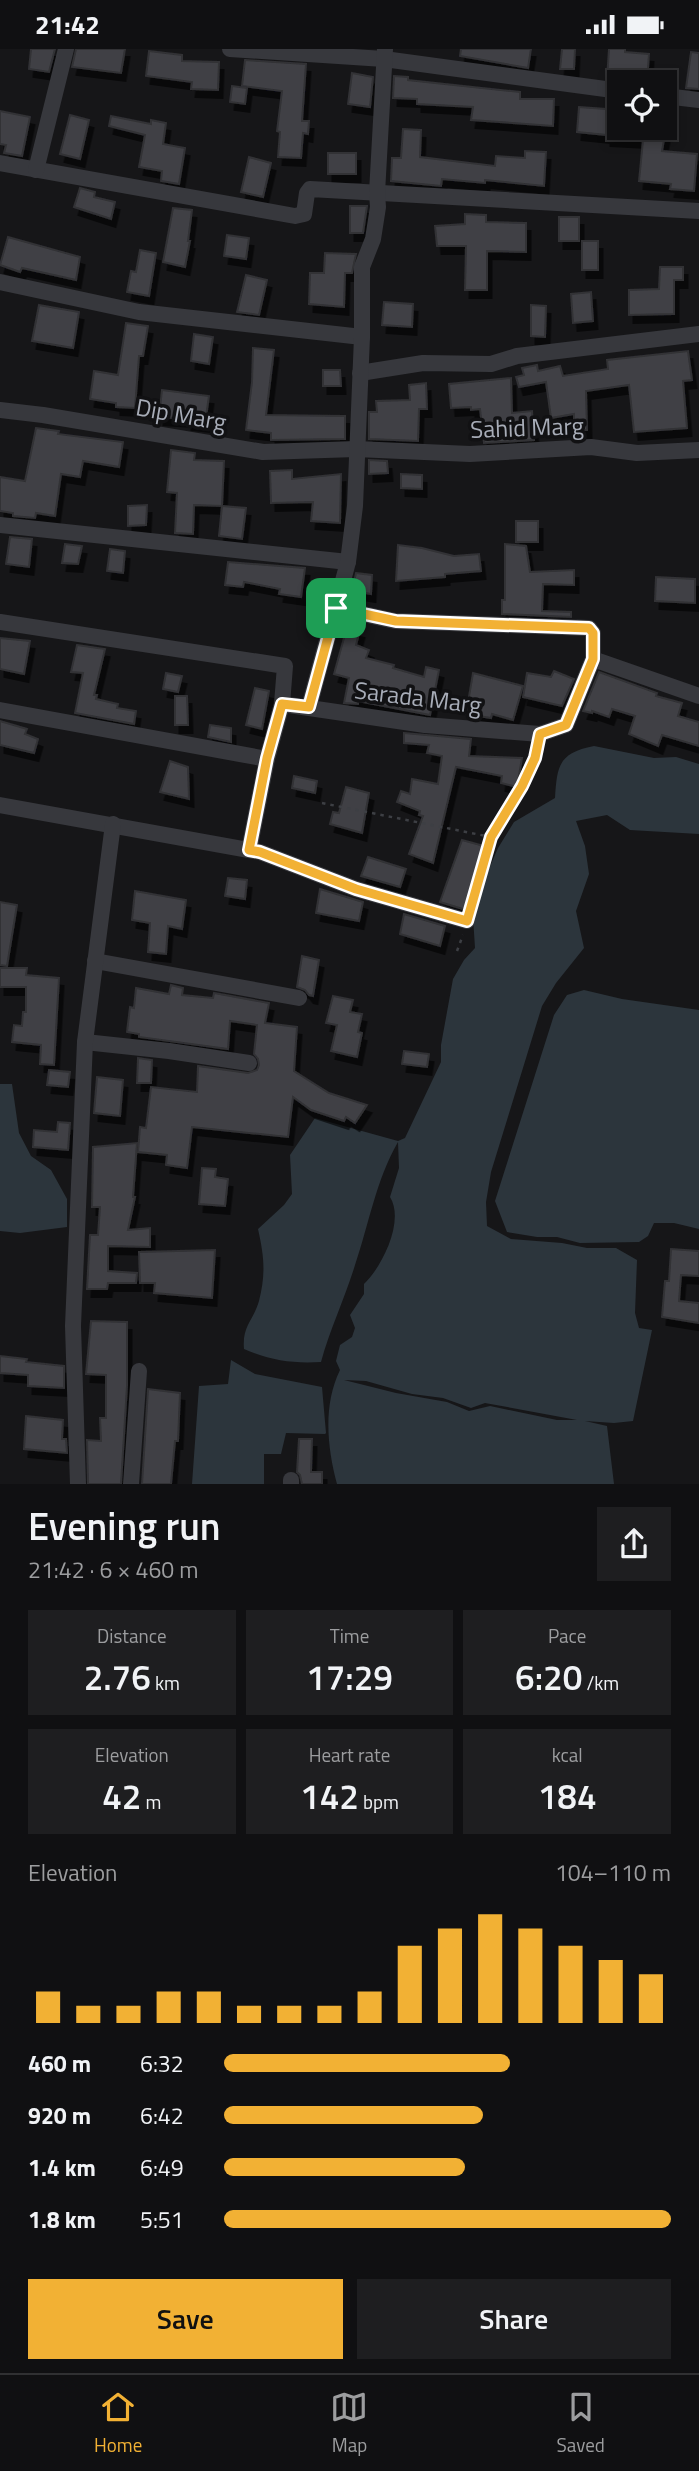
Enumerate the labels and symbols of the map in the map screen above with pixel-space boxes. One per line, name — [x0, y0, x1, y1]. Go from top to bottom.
street label: Dip Marg — [133, 388, 229, 440]
street label: Sahid Marg — [469, 407, 584, 447]
pin — [306, 578, 366, 638]
street label: Sarada Marg — [352, 671, 484, 723]

